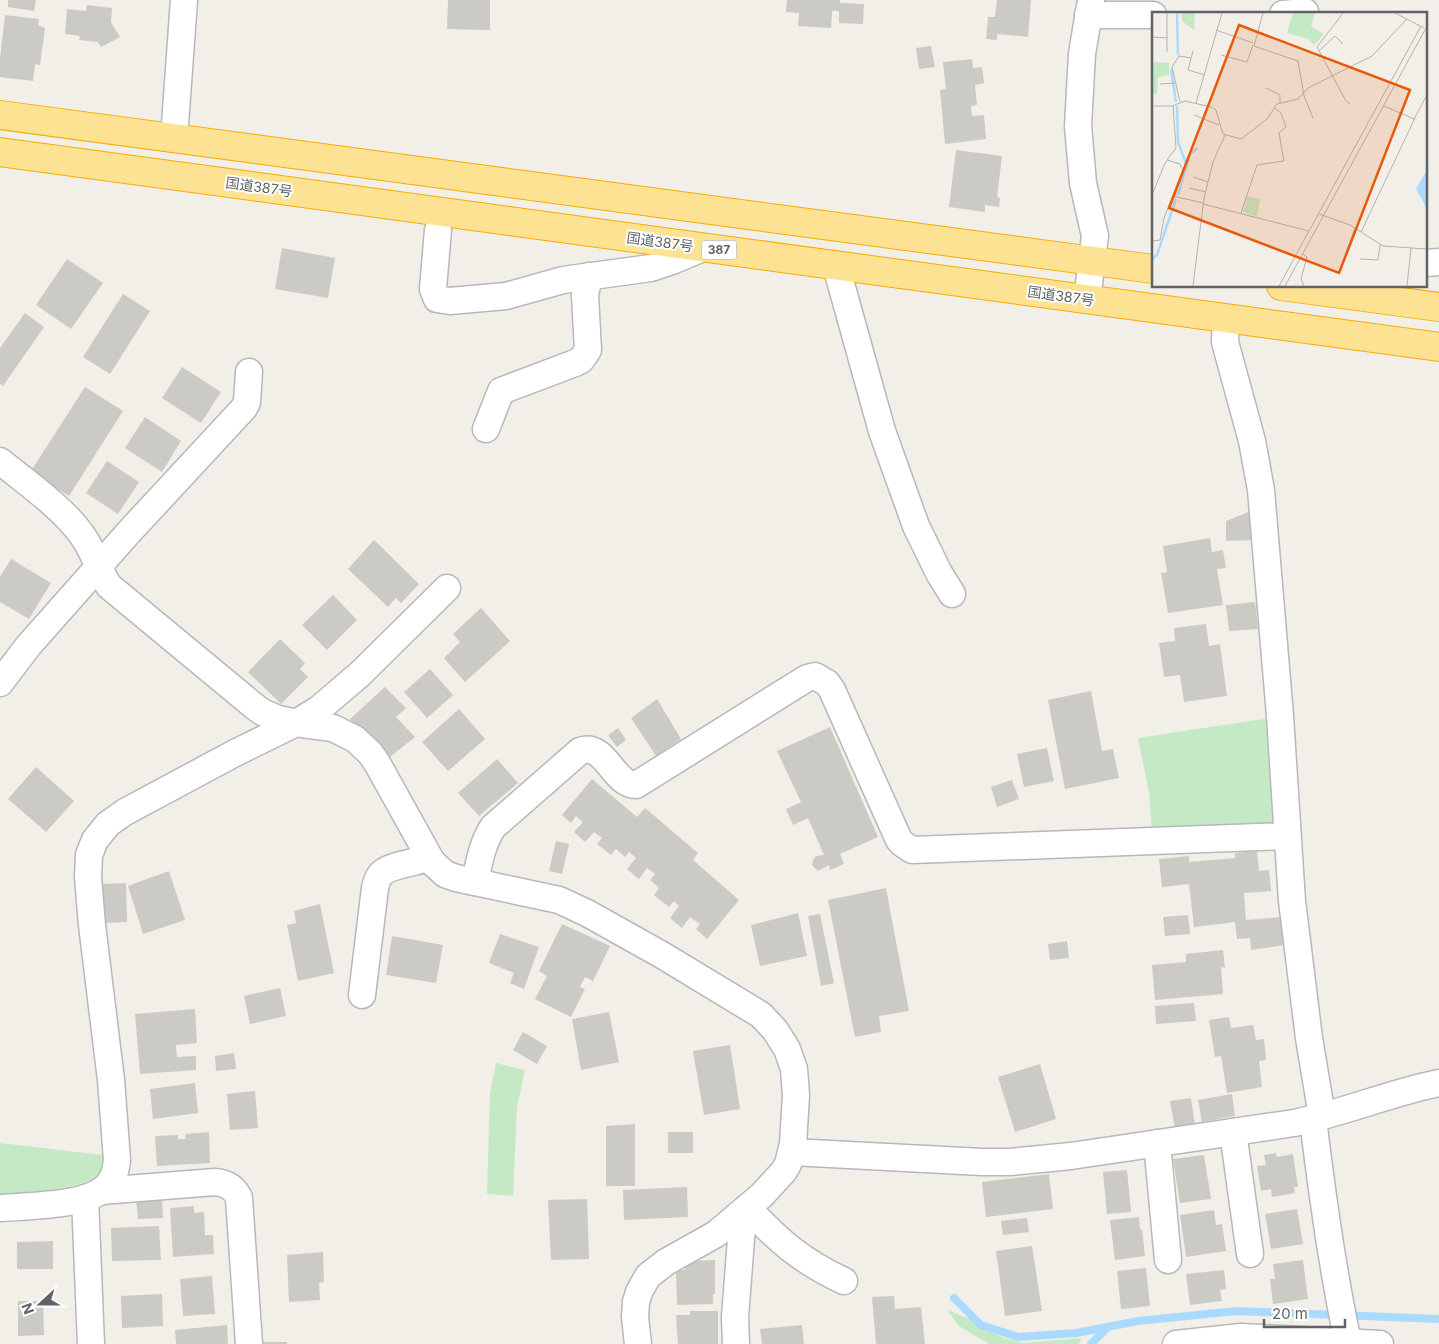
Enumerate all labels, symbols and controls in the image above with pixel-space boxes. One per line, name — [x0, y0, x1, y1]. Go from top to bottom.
inset map — [1152, 12, 1426, 288]
street label: 国道387号 — [225, 173, 294, 200]
street label: 国道387号 — [626, 228, 695, 255]
road number: 387 — [702, 240, 736, 260]
street label: 国道387号 — [1027, 282, 1096, 309]
north arrow — [15, 1279, 65, 1329]
scale bar — [1264, 1296, 1345, 1328]
text: N — [18, 1301, 37, 1317]
text: 20 m — [1272, 1304, 1308, 1323]

